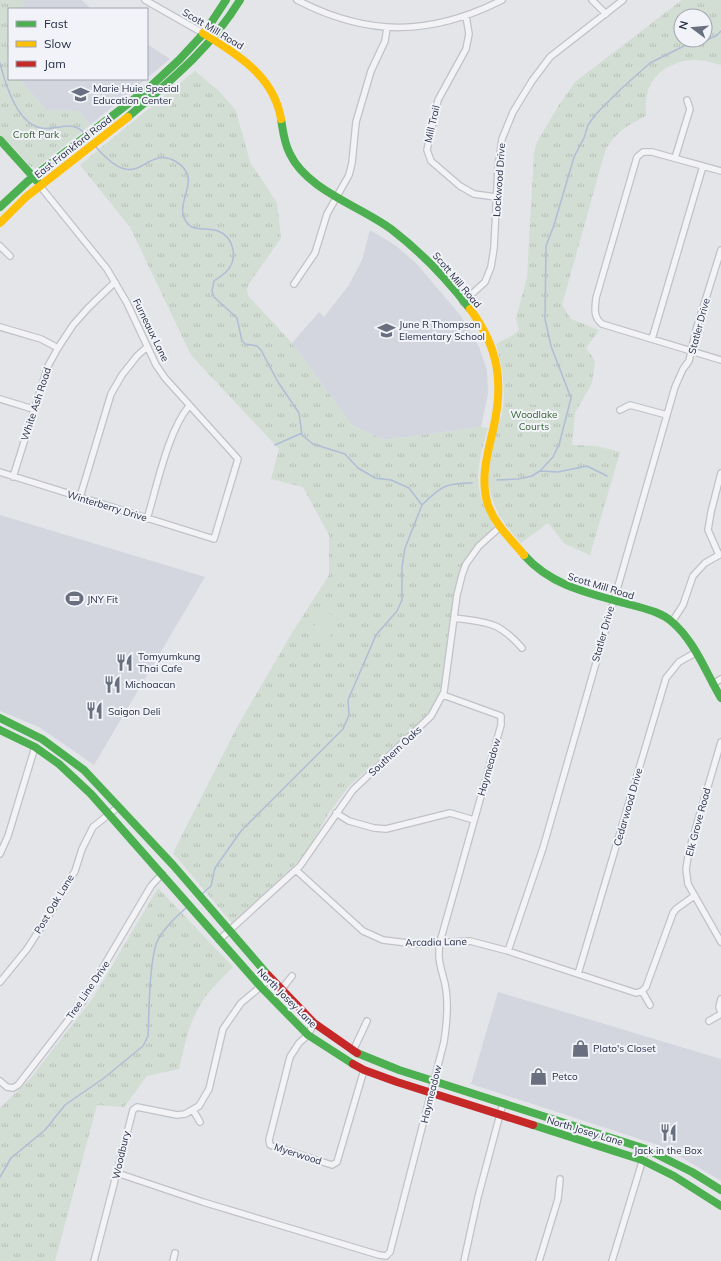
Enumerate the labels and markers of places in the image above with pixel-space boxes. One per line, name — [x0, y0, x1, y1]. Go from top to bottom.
place label: Marie Huie Special Education Center — [93, 82, 179, 107]
school or university icon: Marie Huie Special Education Center — [70, 84, 90, 104]
place label: June R Thompson Elementary School — [399, 318, 485, 343]
school or university icon: June R Thompson Elementary School — [376, 320, 396, 340]
sports icon: JNY Fit — [64, 589, 84, 609]
place label: JNY Fit — [87, 593, 118, 606]
place label: Tomyumkung Thai Cafe — [138, 650, 200, 675]
restaurant icon: Tomyumkung Thai Cafe — [115, 652, 135, 672]
restaurant icon: Michoacan — [102, 674, 122, 694]
place label: Michoacan — [125, 678, 175, 691]
restaurant icon: Saigon Deli — [85, 701, 105, 721]
place label: Saigon Deli — [108, 705, 161, 718]
shop icon: Plato's Closet — [570, 1038, 590, 1058]
place label: Plato's Closet — [593, 1042, 656, 1055]
shop icon: Petco — [529, 1066, 549, 1086]
place label: Petco — [552, 1070, 578, 1083]
restaurant icon: Jack in the Box — [658, 1123, 678, 1143]
place label: Jack in the Box — [634, 1144, 703, 1157]

